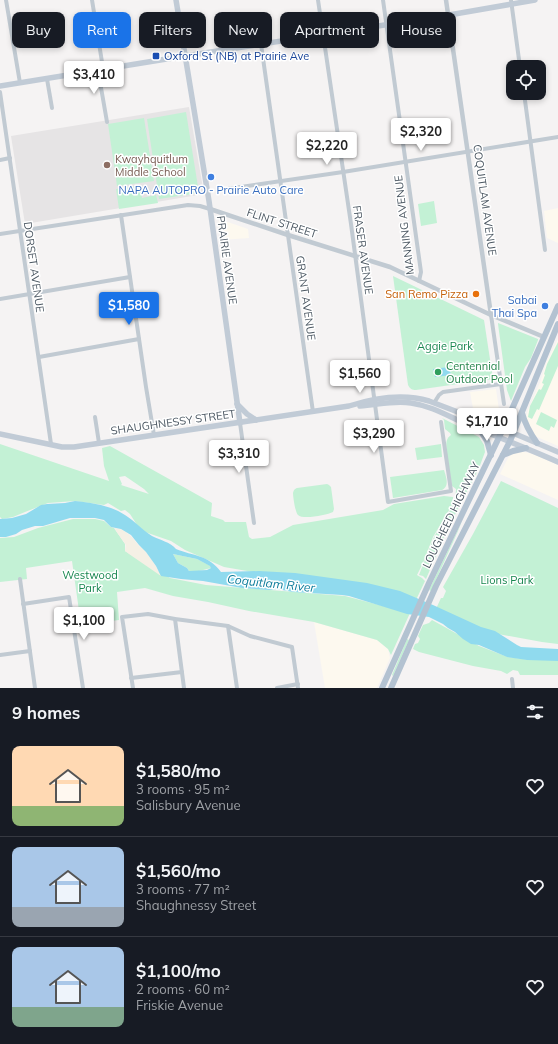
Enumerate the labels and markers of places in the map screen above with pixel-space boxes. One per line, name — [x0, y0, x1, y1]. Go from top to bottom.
place label: Oxford St (NB) at Prairie Ave — [164, 49, 309, 63]
marker: Oxford St (NB) at Prairie Ave — [151, 51, 161, 61]
pin: $3,410 — [61, 61, 127, 95]
pin: $2,320 — [388, 118, 454, 152]
pin: $2,220 — [294, 132, 360, 166]
place label: Kwayhquitlum Middle School — [115, 152, 188, 179]
marker: Kwayhquitlum Middle School — [102, 160, 112, 170]
marker: NAPA AUTOPRO - Prairie Auto Care — [206, 172, 216, 182]
place label: NAPA AUTOPRO - Prairie Auto Care — [119, 183, 303, 197]
place label: San Remo Pizza — [385, 287, 468, 301]
marker: San Remo Pizza — [471, 289, 481, 299]
pin: $1,580 — [96, 292, 162, 326]
place label: Sabai Thai Spa — [492, 293, 537, 320]
marker: Sabai Thai Spa — [540, 301, 550, 311]
place label: Centennial Outdoor Pool — [446, 359, 513, 386]
pin: $1,560 — [327, 360, 393, 394]
marker: Centennial Outdoor Pool — [433, 367, 443, 377]
pin: $1,710 — [454, 408, 520, 442]
pin: $3,290 — [341, 420, 407, 454]
pin: $3,310 — [206, 440, 272, 474]
pin: $1,100 — [51, 607, 117, 641]

